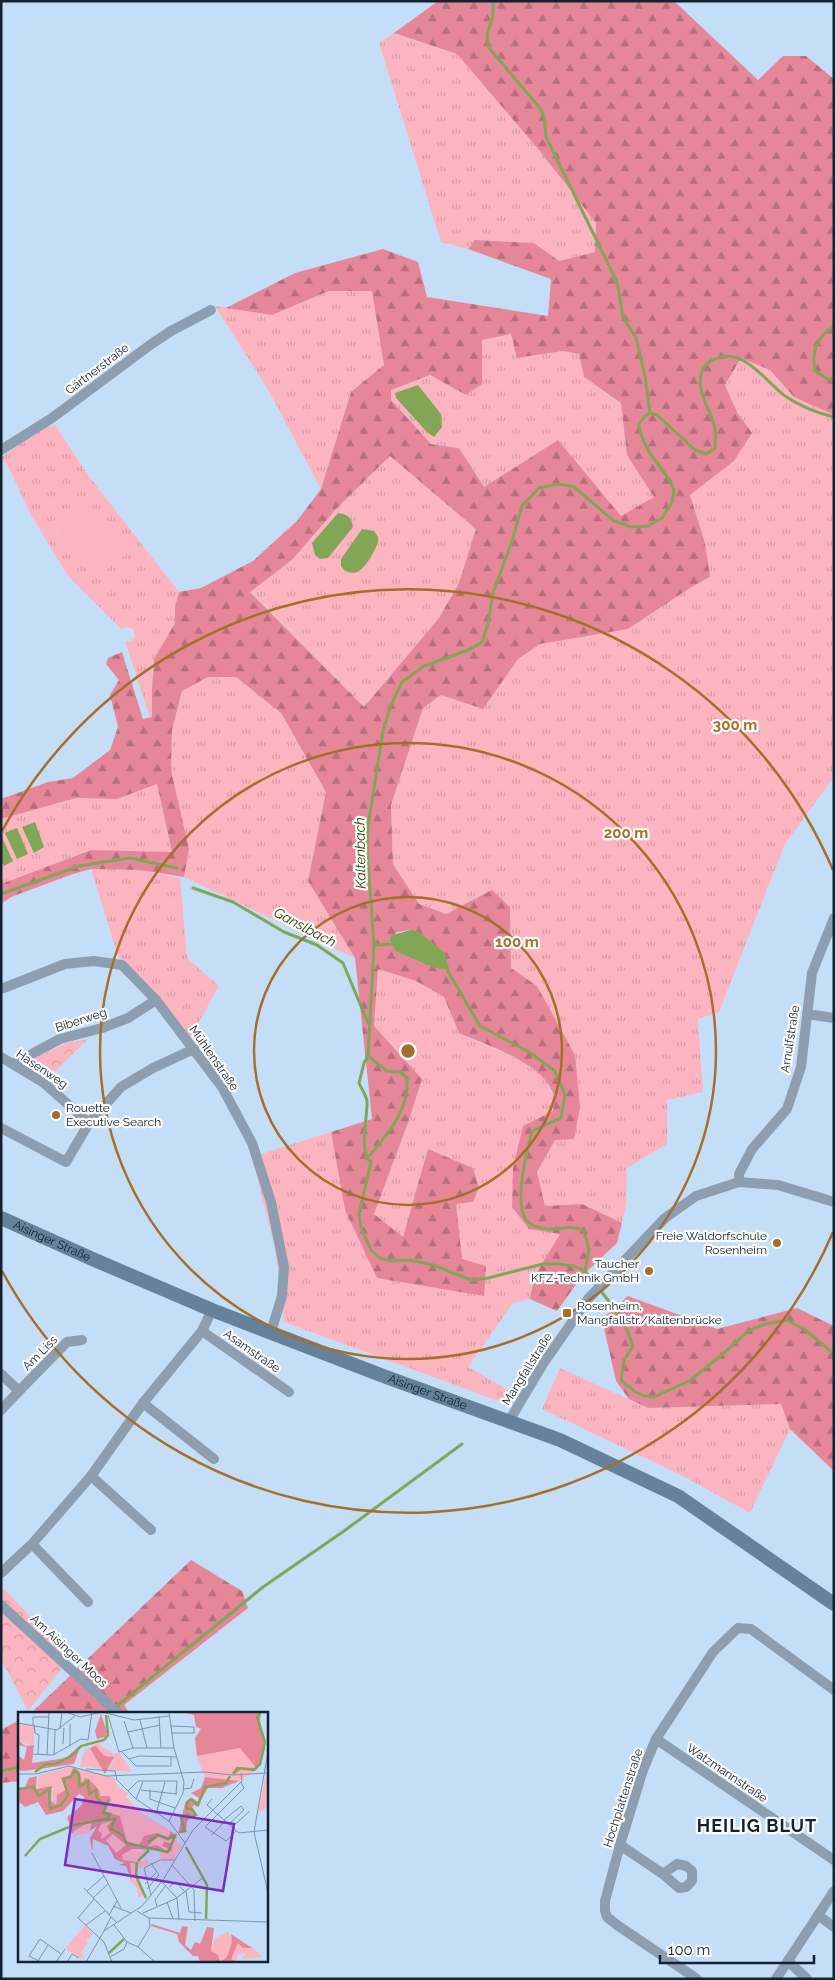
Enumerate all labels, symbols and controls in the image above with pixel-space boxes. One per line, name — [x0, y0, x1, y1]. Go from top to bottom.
street label: Gärtnerstraße — [63, 341, 131, 397]
text: 300 m — [713, 716, 757, 734]
water label: Kaltenbach — [351, 817, 369, 889]
text: 200 m — [604, 824, 648, 842]
water label: Ganslbach — [271, 904, 339, 950]
text: 100 m — [495, 933, 539, 951]
street label: Arnulfstraße — [778, 1004, 802, 1074]
street label: Biberweg — [54, 1005, 108, 1035]
street label: Mühlenstraße — [186, 1023, 242, 1093]
centre of rings — [399, 1042, 417, 1060]
street label: Hasenweg — [14, 1047, 70, 1091]
place label: Rouette Executive Search — [66, 1101, 161, 1129]
marker: Rouette Executive Search — [50, 1109, 62, 1121]
street label: Aisinger Straße — [11, 1217, 93, 1264]
place label: Freie Waldorfschule Rosenheim — [656, 1229, 767, 1257]
marker: Freie Waldorfschule Rosenheim — [771, 1237, 783, 1249]
place label: Taucher KFZ-Technik GmbH — [531, 1257, 640, 1285]
marker: Taucher KFZ-Technik GmbH — [643, 1265, 655, 1277]
place label: Rosenheim, Mangfallstr./Kaltenbrücke — [577, 1299, 722, 1327]
marker: Rosenheim, Mangfallstr./Kaltenbrücke — [561, 1307, 573, 1319]
street label: Asamstraße — [221, 1326, 283, 1376]
street label: Mangfallstraße — [499, 1330, 555, 1408]
street label: Am Liss — [20, 1333, 60, 1373]
street label: Aisinger Straße — [386, 1371, 469, 1413]
street label: Am Aisinger Moos — [28, 1612, 110, 1690]
inset map — [18, 1712, 268, 1962]
street label: Watzmannstraße — [684, 1741, 770, 1805]
street label: Hochplattenstraße — [600, 1747, 646, 1849]
district label: HEILIG BLUT — [697, 1815, 817, 1836]
scale bar — [660, 1932, 814, 1964]
text: 100 m — [668, 1941, 710, 1959]

